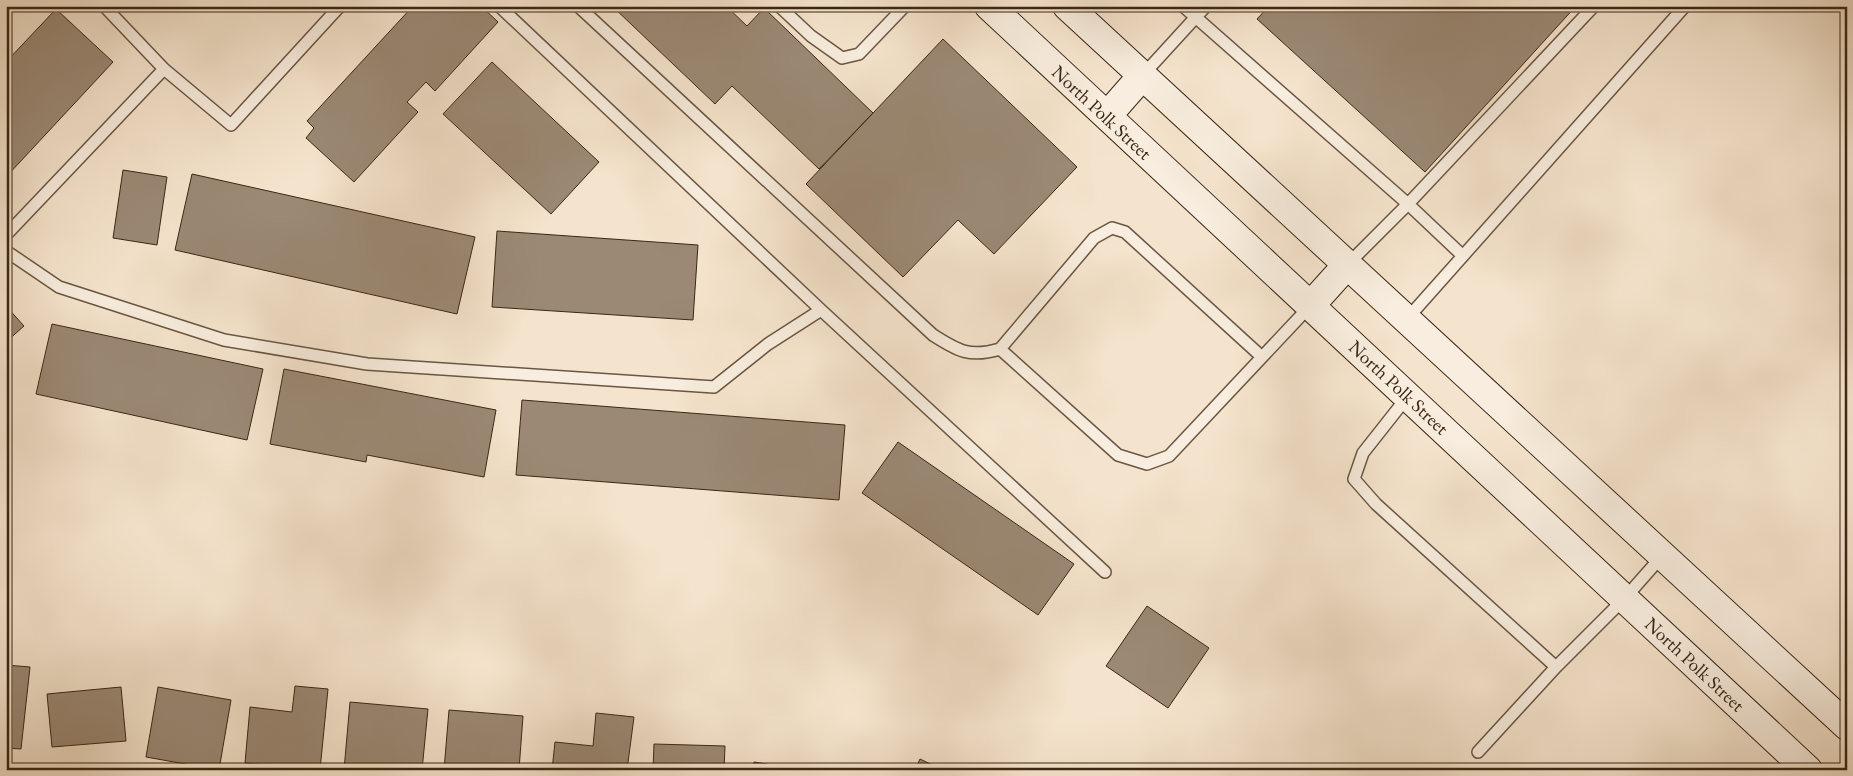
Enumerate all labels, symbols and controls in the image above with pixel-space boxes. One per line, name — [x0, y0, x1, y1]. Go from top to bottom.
street label: North Polk Street — [1046, 60, 1157, 165]
street label: North Polk Street — [1343, 335, 1454, 440]
street label: North Polk Street — [1639, 612, 1750, 717]

